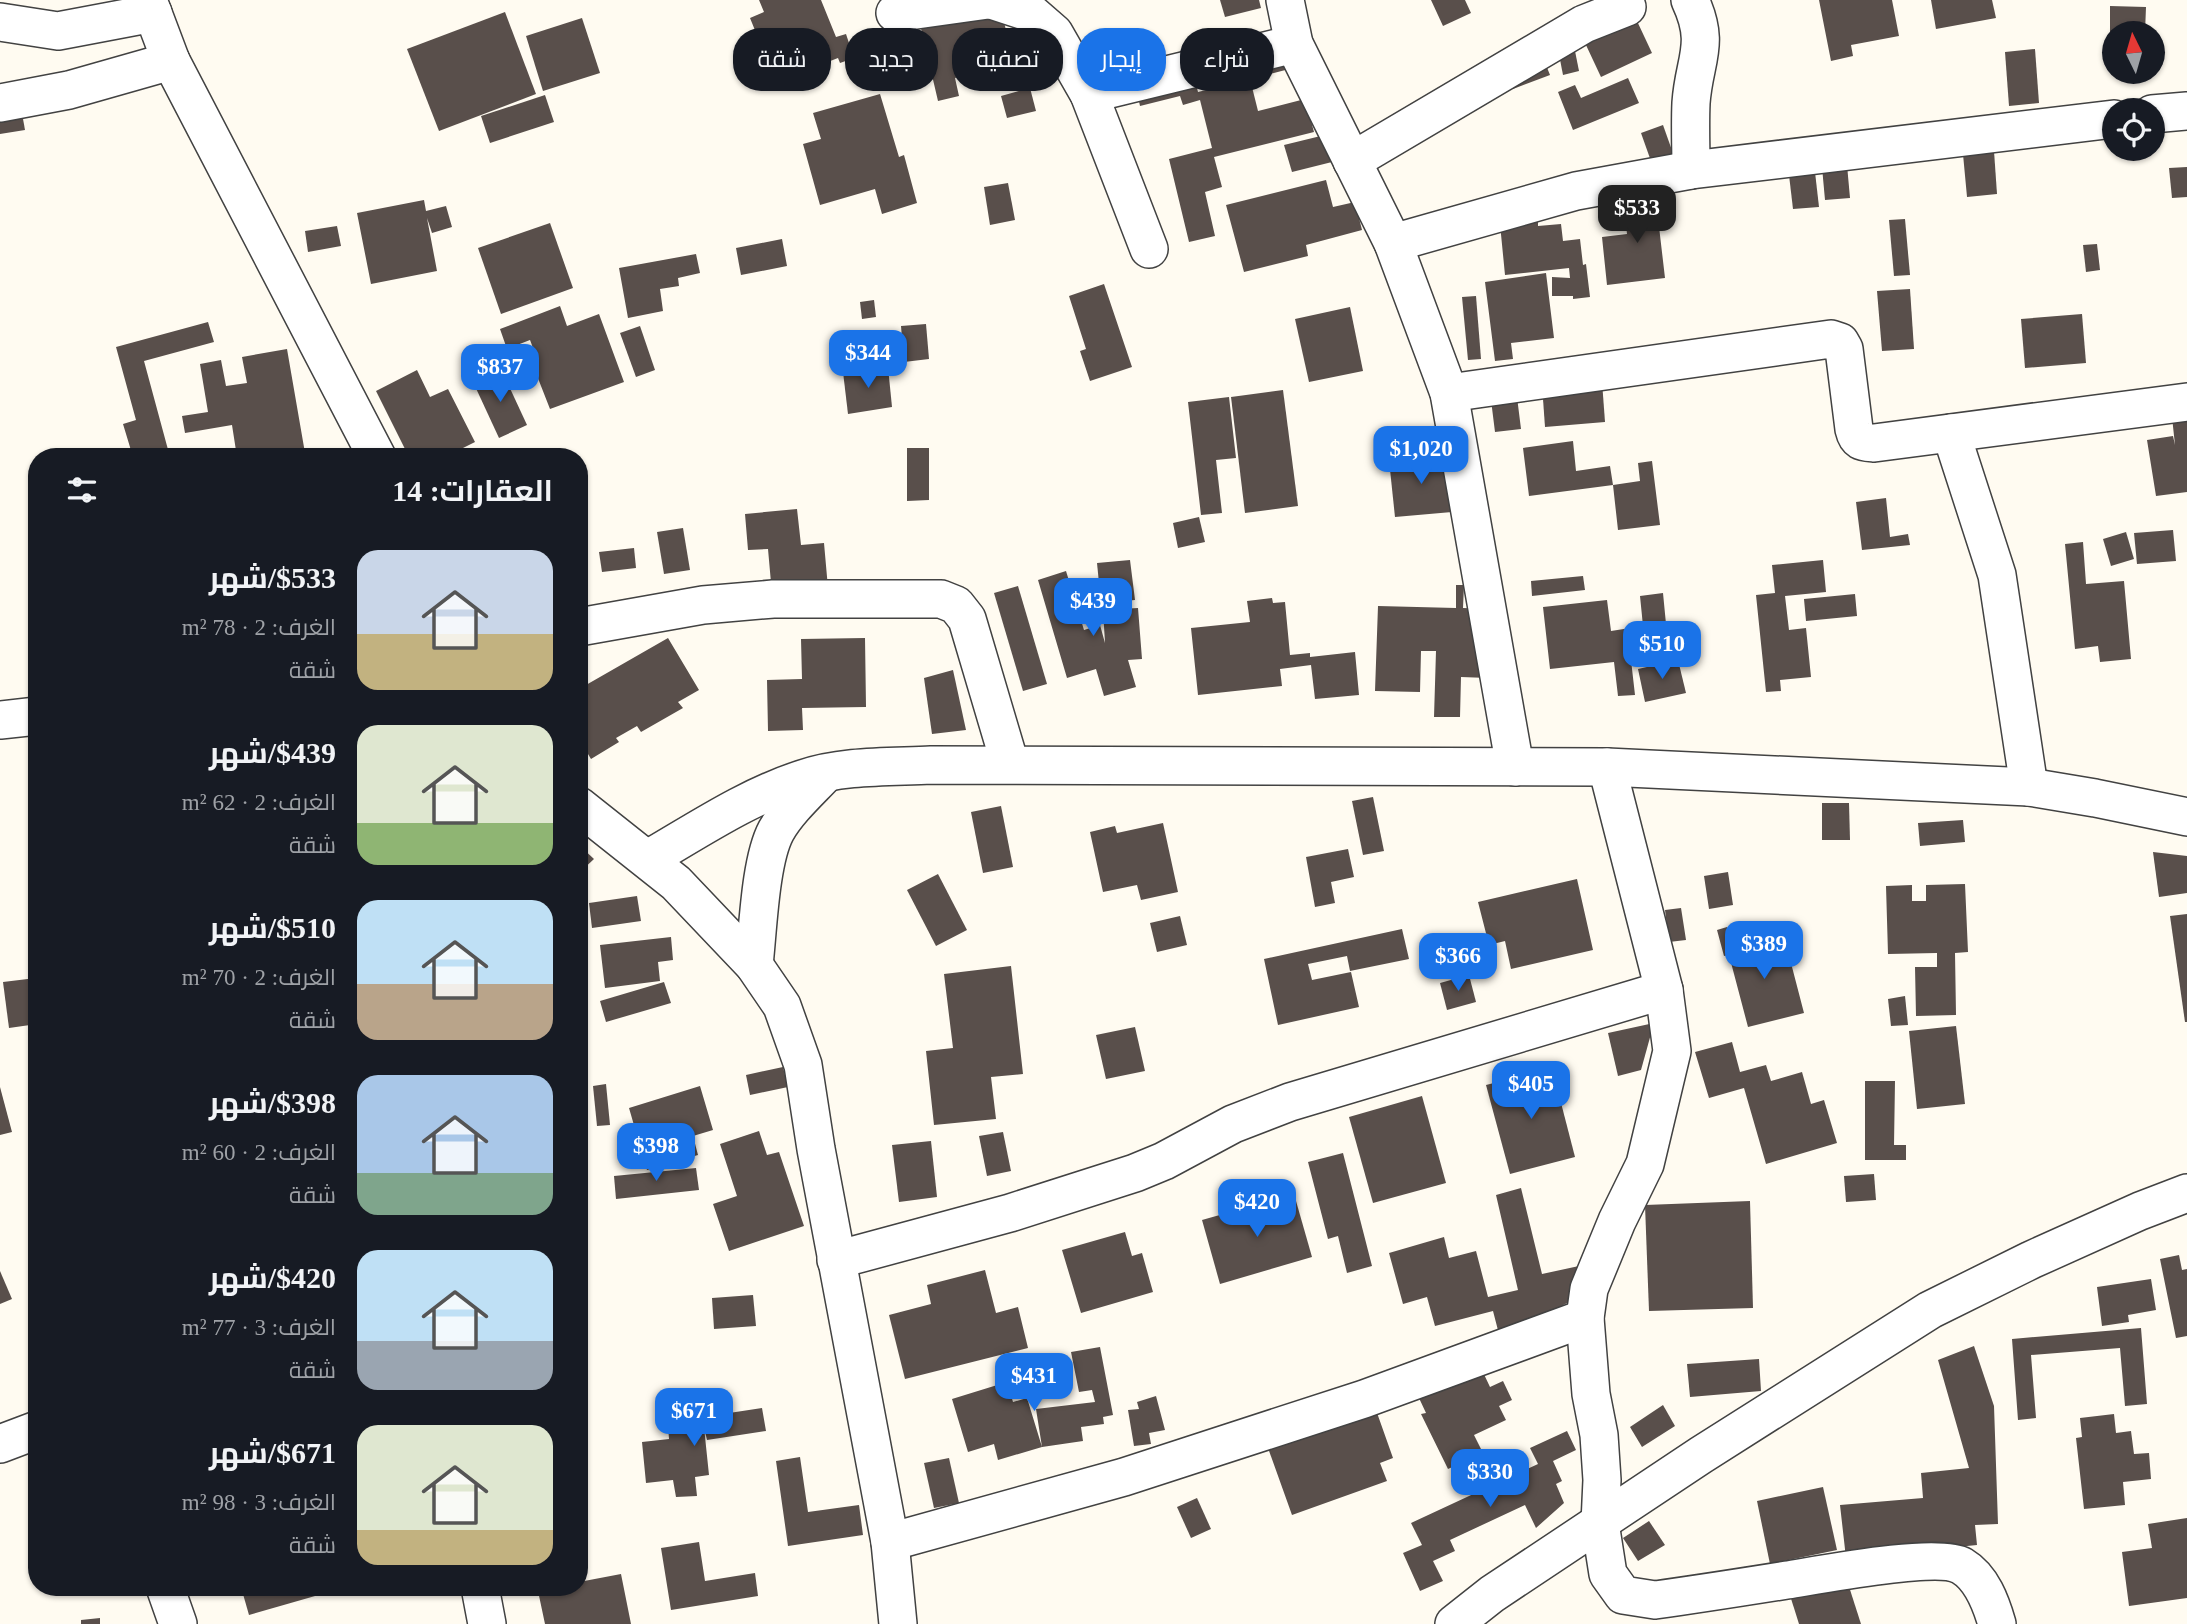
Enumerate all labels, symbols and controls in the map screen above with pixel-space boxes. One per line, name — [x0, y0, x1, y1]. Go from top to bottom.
north arrow — [2102, 21, 2165, 84]
map controls — [2102, 21, 2165, 161]
chip: شقة — [733, 28, 831, 91]
chip: جديد — [845, 28, 938, 91]
chip: تصفية — [952, 28, 1063, 91]
chip: إيجار — [1077, 28, 1166, 91]
chip: شراء — [1180, 28, 1274, 91]
button: locate — [2102, 98, 2165, 161]
pin: $533 — [1596, 186, 1678, 245]
text: $533 — [1614, 195, 1660, 220]
pin: $344 — [827, 330, 909, 390]
text: $344 — [845, 340, 891, 365]
pin: $837 — [459, 344, 541, 404]
text: $837 — [477, 354, 523, 379]
pin: $1,020 — [1364, 426, 1478, 486]
text: $1,020 — [1389, 436, 1453, 461]
icon: filters — [63, 471, 101, 509]
text: العقارات: 14 — [392, 474, 553, 507]
text: $533/شهر — [209, 561, 336, 594]
icon: home — [413, 578, 497, 662]
pin: $439 — [1052, 578, 1134, 638]
text: $439 — [1070, 588, 1116, 613]
text: الغرف: 2 · 78 m² — [182, 615, 336, 640]
pin: $510 — [1621, 622, 1703, 681]
text: $510 — [1639, 631, 1685, 656]
text: شقة — [289, 658, 336, 683]
text: $439/شهر — [209, 736, 336, 769]
icon: home — [413, 753, 497, 837]
text: الغرف: 2 · 62 m² — [182, 790, 336, 815]
text: شقة — [289, 833, 336, 858]
text: $510/شهر — [209, 911, 336, 944]
pin: $389 — [1723, 922, 1805, 981]
icon: home — [413, 928, 497, 1012]
text: $389 — [1741, 931, 1787, 956]
pin: $366 — [1417, 934, 1499, 993]
text: $366 — [1435, 943, 1481, 968]
text: الغرف: 2 · 70 m² — [182, 965, 336, 990]
text: شقة — [289, 1008, 336, 1033]
pin: $405 — [1490, 1062, 1572, 1121]
text: $405 — [1508, 1071, 1554, 1096]
text: $398/شهر — [209, 1086, 336, 1119]
icon: home — [413, 1103, 497, 1187]
pin: $398 — [615, 1124, 697, 1183]
text: $398 — [633, 1133, 679, 1158]
text: الغرف: 2 · 60 m² — [182, 1140, 336, 1165]
pin: $420 — [1216, 1180, 1298, 1239]
text: شقة — [289, 1183, 336, 1208]
text: $420 — [1234, 1189, 1280, 1214]
text: $420/شهر — [209, 1261, 336, 1294]
icon: home — [413, 1278, 497, 1362]
text: الغرف: 3 · 77 m² — [182, 1315, 336, 1340]
pin: $431 — [993, 1354, 1075, 1413]
text: شقة — [289, 1358, 336, 1383]
text: $431 — [1011, 1363, 1057, 1388]
pin: $671 — [653, 1388, 735, 1448]
text: $671 — [671, 1398, 717, 1423]
text: $671/شهر — [209, 1436, 336, 1469]
pin: $330 — [1449, 1450, 1531, 1509]
icon: home — [413, 1453, 497, 1537]
text: $330 — [1467, 1459, 1513, 1484]
text: الغرف: 3 · 98 m² — [182, 1490, 336, 1515]
text: شقة — [289, 1533, 336, 1558]

